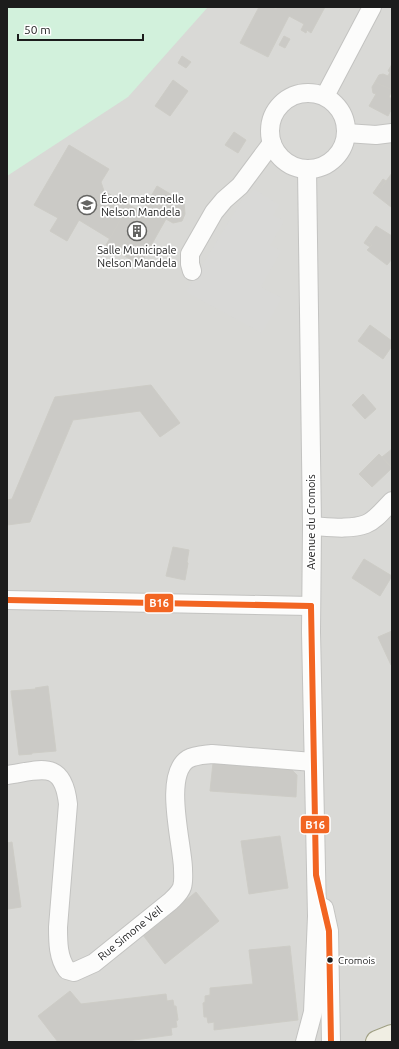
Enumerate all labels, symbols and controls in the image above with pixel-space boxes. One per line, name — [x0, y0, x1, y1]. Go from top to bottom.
scale bar — [18, 16, 143, 42]
text: 50 m — [24, 23, 51, 36]
place label: École maternelle Nelson Mandela — [101, 192, 184, 218]
school or university icon: École maternelle Nelson Mandela — [76, 194, 98, 216]
building icon: Salle Municipale Nelson Mandela — [126, 220, 148, 242]
place label: Salle Municipale Nelson Mandela — [97, 244, 177, 269]
street label: Avenue du Cromois — [305, 474, 317, 570]
line badge: B16 — [144, 593, 174, 613]
text: B16 — [149, 597, 169, 609]
line badge: B16 — [300, 815, 330, 834]
text: B16 — [305, 819, 325, 831]
street label: Rue Simone Veil — [95, 903, 165, 963]
marker: Cromois — [325, 955, 335, 965]
place label: Cromois — [338, 955, 375, 966]

